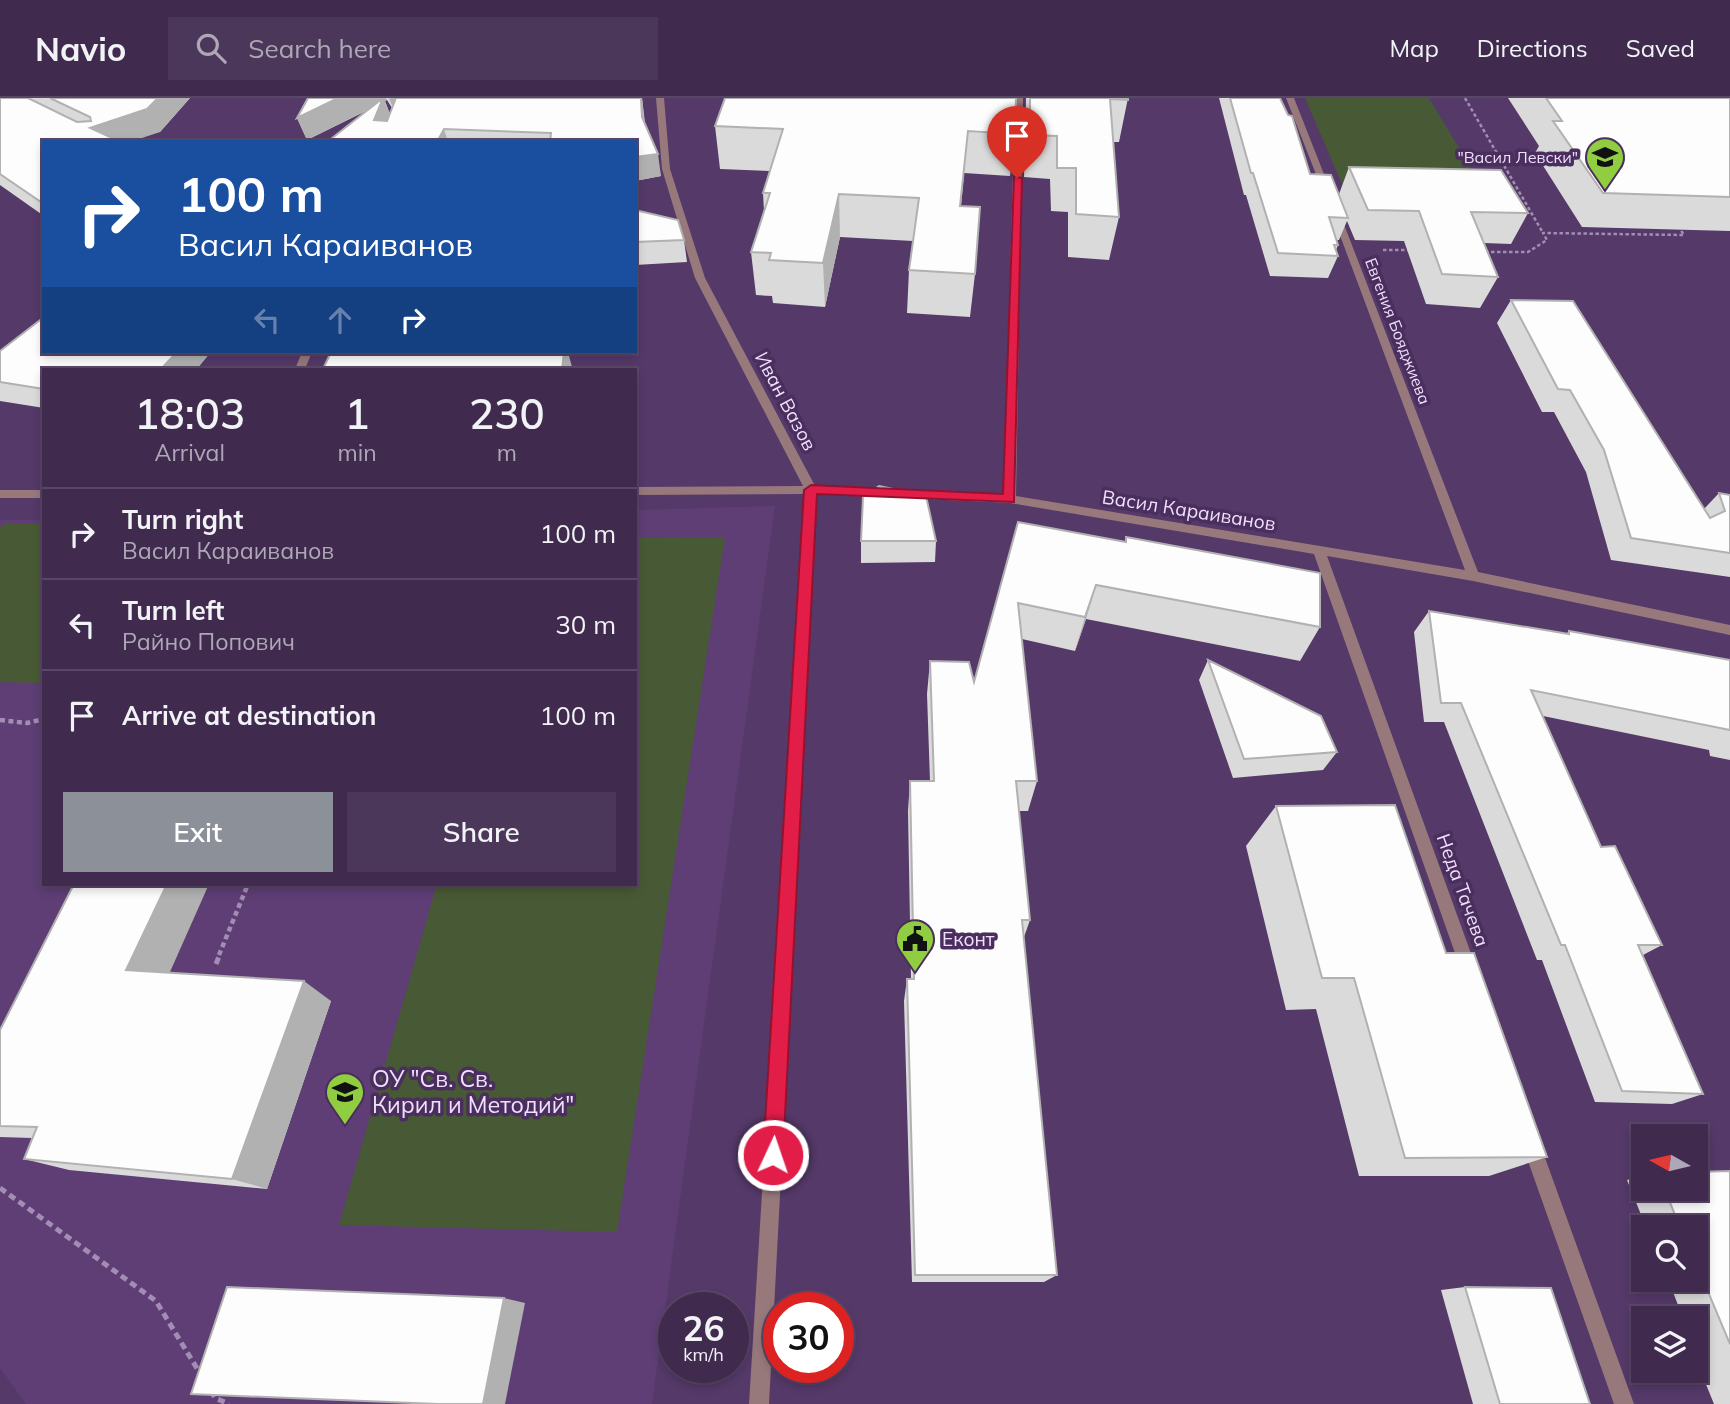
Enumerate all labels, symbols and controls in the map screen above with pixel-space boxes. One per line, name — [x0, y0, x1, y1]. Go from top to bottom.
search box — [168, 17, 658, 80]
text: Navio — [35, 28, 126, 69]
icon: search — [192, 29, 230, 67]
text: Search here — [248, 32, 391, 65]
text: Map — [1389, 33, 1439, 63]
text: Directions — [1477, 33, 1588, 63]
text: Saved — [1626, 33, 1695, 63]
pin — [987, 106, 1047, 178]
icon: arrive — [998, 117, 1036, 155]
school or university icon: "Васил Левски" — [1584, 136, 1626, 191]
place label: "Васил Левски" — [1457, 147, 1578, 167]
text: 100 m — [178, 163, 324, 224]
icon: right — [63, 168, 154, 259]
text: Васил Караиванов — [178, 224, 473, 264]
street label: Евгения Бояджиева — [1361, 255, 1435, 407]
icon: left — [248, 301, 286, 339]
icon: ahead — [321, 301, 359, 339]
icon: right — [394, 301, 432, 339]
street label: Иван Вазов — [750, 347, 822, 455]
text: 18:03 — [134, 387, 245, 440]
text: 1 — [344, 387, 370, 440]
text: 230 — [469, 387, 545, 440]
text: Arrival — [155, 438, 225, 467]
text: min — [337, 438, 377, 467]
text: m — [497, 438, 517, 467]
street label: Васил Караиванов — [1101, 484, 1277, 536]
text: Turn right — [122, 503, 243, 536]
icon: right — [63, 515, 101, 553]
text: 100 m — [540, 517, 616, 550]
text: Васил Караиванов — [122, 536, 334, 565]
text: Turn left — [122, 594, 224, 627]
icon: left — [63, 606, 101, 644]
text: 30 m — [555, 608, 616, 641]
text: Райно Попович — [122, 627, 295, 656]
icon: arrive — [63, 697, 101, 735]
text: Arrive at destination — [122, 699, 377, 732]
text: 100 m — [540, 699, 616, 732]
button: Exit — [63, 792, 333, 872]
button: Share — [347, 792, 616, 872]
street label: Неда Тачева — [1432, 830, 1494, 950]
public building icon: Еконт — [894, 918, 936, 973]
place label: Еконт — [942, 927, 995, 951]
place label: ОУ "Св. Св. Кирил и Методий" — [372, 1064, 574, 1119]
school or university icon: ОУ "Св. Св. Кирил и Методий" — [324, 1071, 366, 1126]
position arrow — [736, 1118, 810, 1192]
north arrow — [1631, 1124, 1708, 1200]
map controls — [1631, 1124, 1708, 1383]
button: search — [1631, 1215, 1708, 1292]
speed limit sign: 30 — [763, 1292, 854, 1383]
text: 26 — [682, 1306, 725, 1350]
button: layers — [1631, 1306, 1708, 1383]
text: km/h — [683, 1343, 724, 1366]

